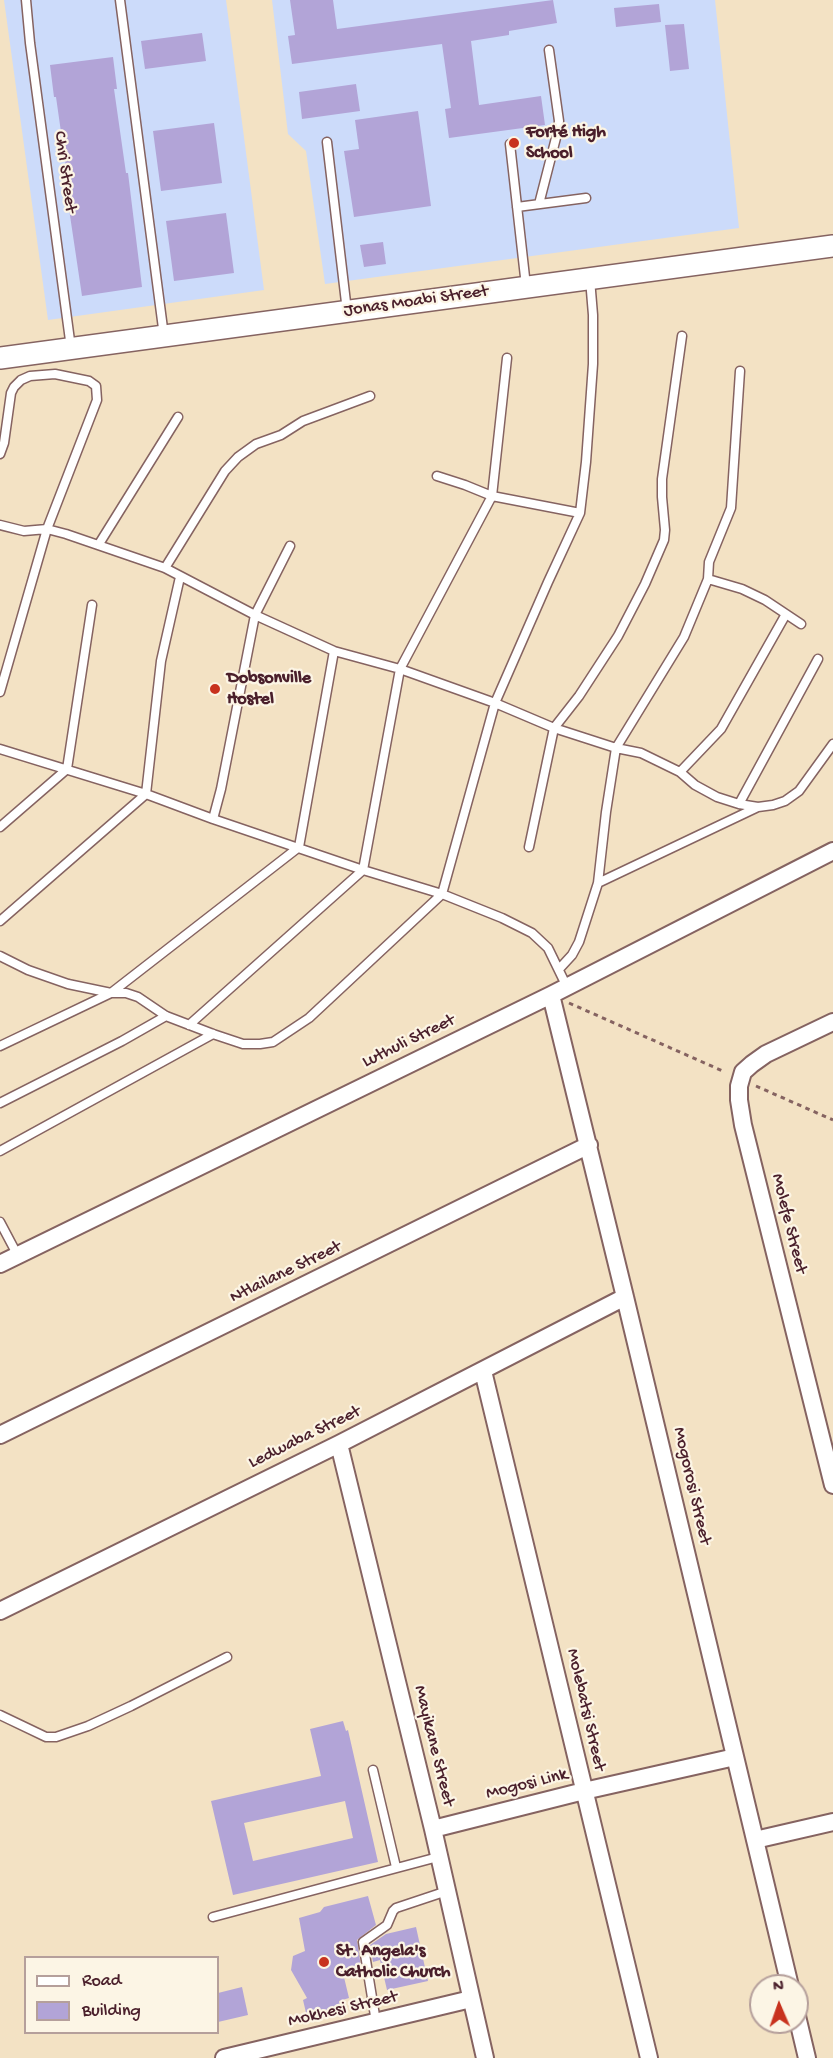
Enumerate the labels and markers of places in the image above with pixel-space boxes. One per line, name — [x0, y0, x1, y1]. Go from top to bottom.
place label: Forté High School — [526, 122, 606, 164]
marker: Forté High School — [507, 136, 521, 150]
place label: Dobsonville Hostel — [227, 668, 311, 710]
marker: Dobsonville Hostel — [208, 682, 222, 696]
place label: St. Angela's Catholic Church — [336, 1941, 450, 1984]
marker: St. Angela's Catholic Church — [317, 1955, 331, 1969]

